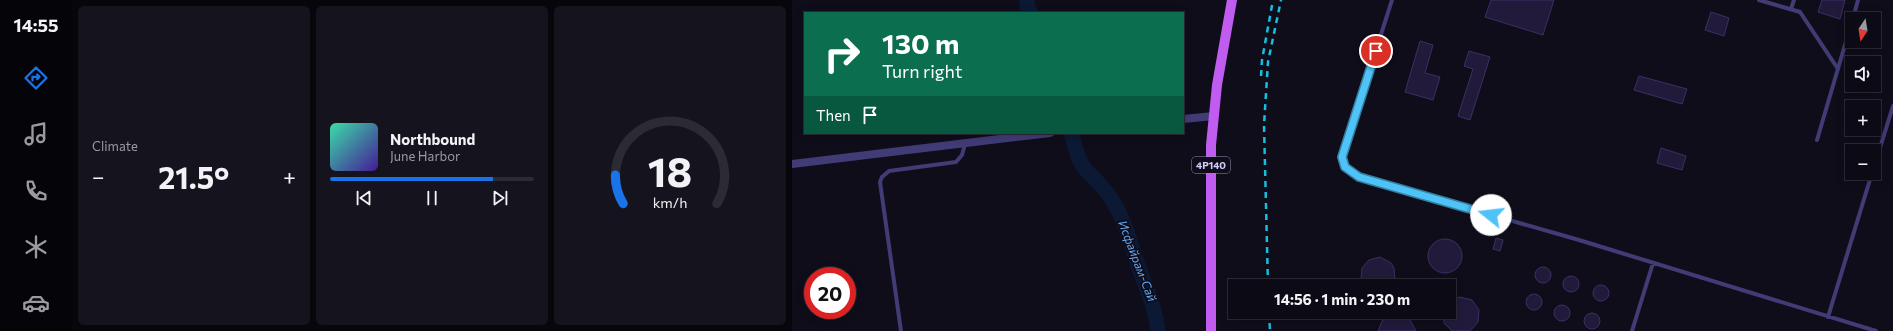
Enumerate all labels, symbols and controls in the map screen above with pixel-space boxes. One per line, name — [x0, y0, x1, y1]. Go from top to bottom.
north arrow — [1845, 12, 1881, 48]
map controls — [1845, 12, 1881, 180]
text: 14:55 — [14, 14, 58, 36]
text: 130 m — [882, 26, 959, 60]
icon: right — [816, 28, 868, 80]
pin — [1359, 34, 1393, 68]
icon: arrive — [1365, 40, 1387, 62]
button: sound — [1845, 56, 1881, 92]
text: Turn right — [882, 60, 962, 82]
icon: directions — [22, 64, 50, 92]
button: + — [1845, 100, 1881, 136]
icon: arrive — [859, 104, 881, 126]
text: Then — [816, 106, 851, 124]
icon: music — [22, 120, 50, 148]
text: Northbound — [390, 130, 475, 148]
text: Climate — [92, 138, 138, 154]
text: 18 — [648, 144, 692, 195]
button: − — [1845, 144, 1881, 180]
text: June Harbor — [390, 148, 460, 164]
road number: 4P140 — [1192, 157, 1230, 173]
text: 21.5° — [158, 158, 229, 195]
text: − — [92, 163, 105, 190]
text: + — [283, 163, 296, 190]
icon: phone — [22, 177, 50, 205]
icon: previous — [353, 187, 375, 209]
icon: pause — [421, 187, 443, 209]
icon: next — [489, 187, 511, 209]
text: km/h — [653, 192, 687, 210]
position arrow — [1470, 194, 1512, 236]
water label: Исфайрам-Сай — [1116, 218, 1160, 303]
icon: climate — [22, 233, 50, 261]
speed limit sign: 20 — [804, 267, 856, 319]
icon: car — [22, 289, 50, 317]
text: 14:56 · 1 min · 230 m — [1274, 290, 1410, 308]

